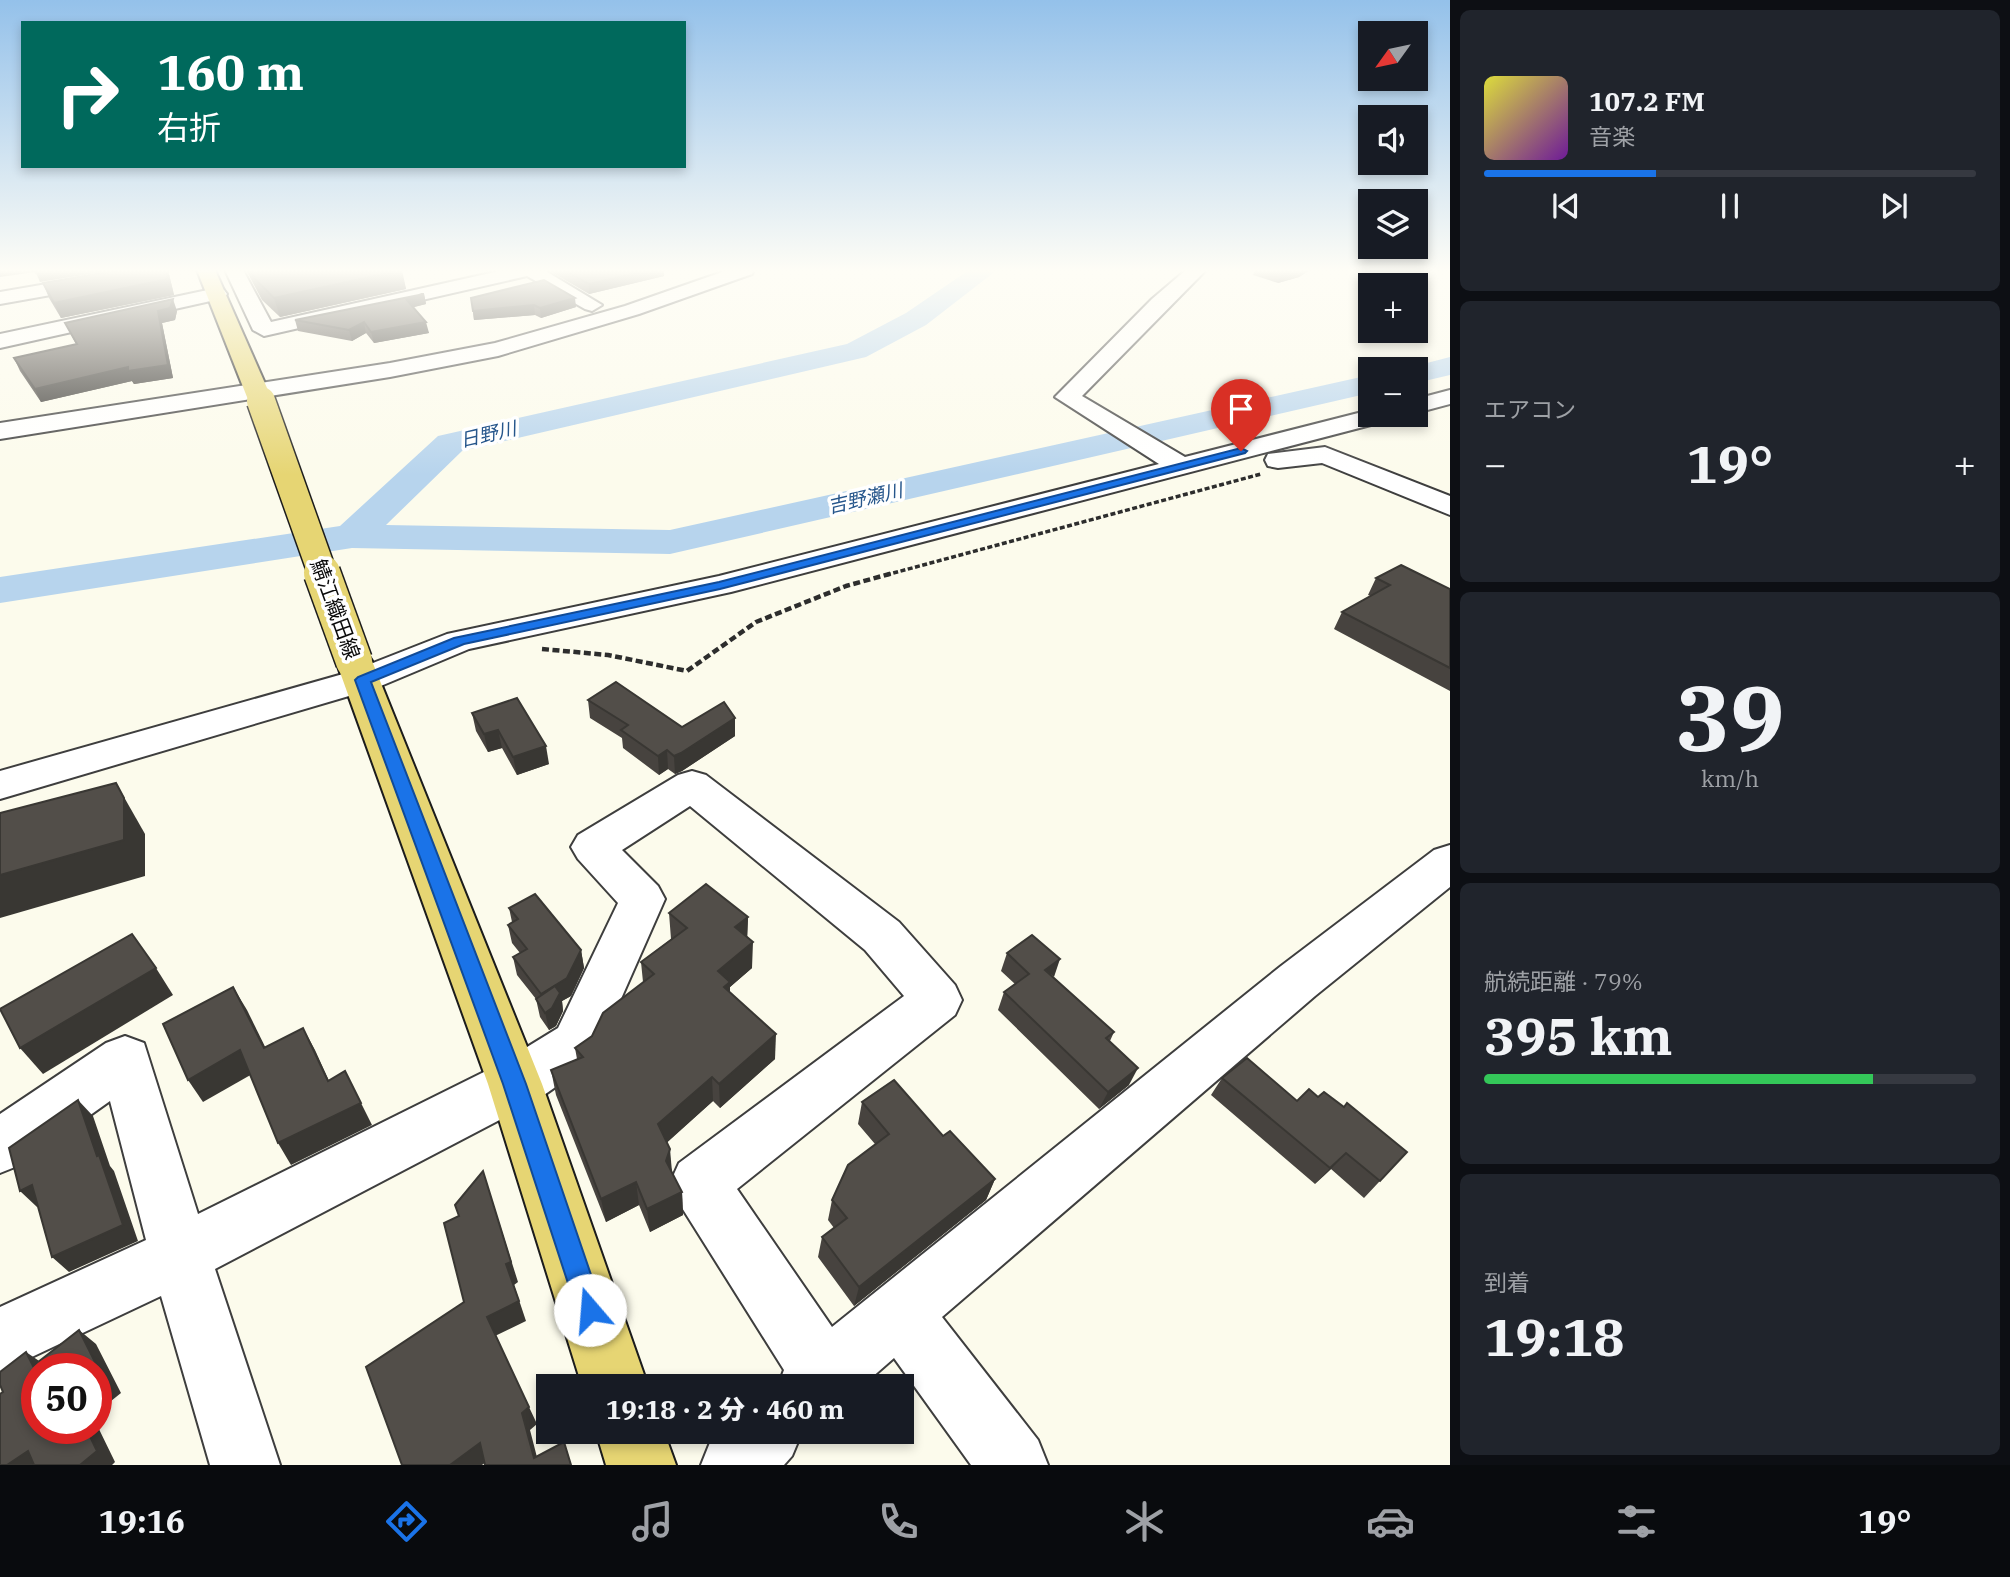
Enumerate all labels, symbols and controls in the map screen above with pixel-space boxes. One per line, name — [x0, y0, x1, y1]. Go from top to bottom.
north arrow — [1358, 21, 1428, 91]
map controls — [1358, 21, 1428, 427]
text: 160 m — [157, 40, 304, 103]
icon: right — [42, 49, 133, 140]
text: 107.2 FM — [1589, 84, 1705, 118]
button: sound — [1358, 105, 1428, 175]
text: 右折 — [157, 106, 221, 148]
text: 音楽 — [1589, 121, 1635, 151]
icon: previous — [1547, 187, 1585, 225]
icon: pause — [1711, 187, 1749, 225]
icon: next — [1875, 187, 1913, 225]
button: layers — [1358, 189, 1428, 259]
button: + — [1358, 273, 1428, 343]
button: − — [1358, 357, 1428, 427]
pin — [1211, 379, 1271, 451]
icon: arrive — [1222, 390, 1260, 428]
text: エアコン — [1484, 394, 1576, 424]
water label: 日野川 — [458, 415, 520, 452]
text: 19° — [1687, 430, 1773, 497]
text: − — [1484, 439, 1507, 488]
text: + — [1953, 439, 1976, 488]
water label: 吉野瀬川 — [825, 477, 907, 518]
street label: 鯖江織田線 — [305, 555, 367, 663]
text: 39 — [1675, 658, 1785, 776]
text: km/h — [1701, 763, 1759, 793]
text: 航続距離 · 79% — [1484, 966, 1643, 996]
text: 395 km — [1484, 1002, 1673, 1069]
text: 到着 — [1484, 1267, 1530, 1297]
position arrow — [553, 1273, 627, 1347]
text: 19:18 — [1484, 1303, 1625, 1370]
speed limit sign: 50 — [21, 1353, 112, 1444]
text: 19:18 · 2 分 · 460 m — [606, 1392, 844, 1426]
icon: directions — [382, 1497, 431, 1546]
icon: music — [628, 1497, 677, 1546]
icon: phone — [874, 1497, 923, 1546]
icon: climate — [1120, 1497, 1169, 1546]
icon: car — [1366, 1497, 1415, 1546]
icon: filters — [1612, 1497, 1661, 1546]
text: 19:16 — [99, 1500, 185, 1542]
text: 19° — [1858, 1500, 1911, 1542]

